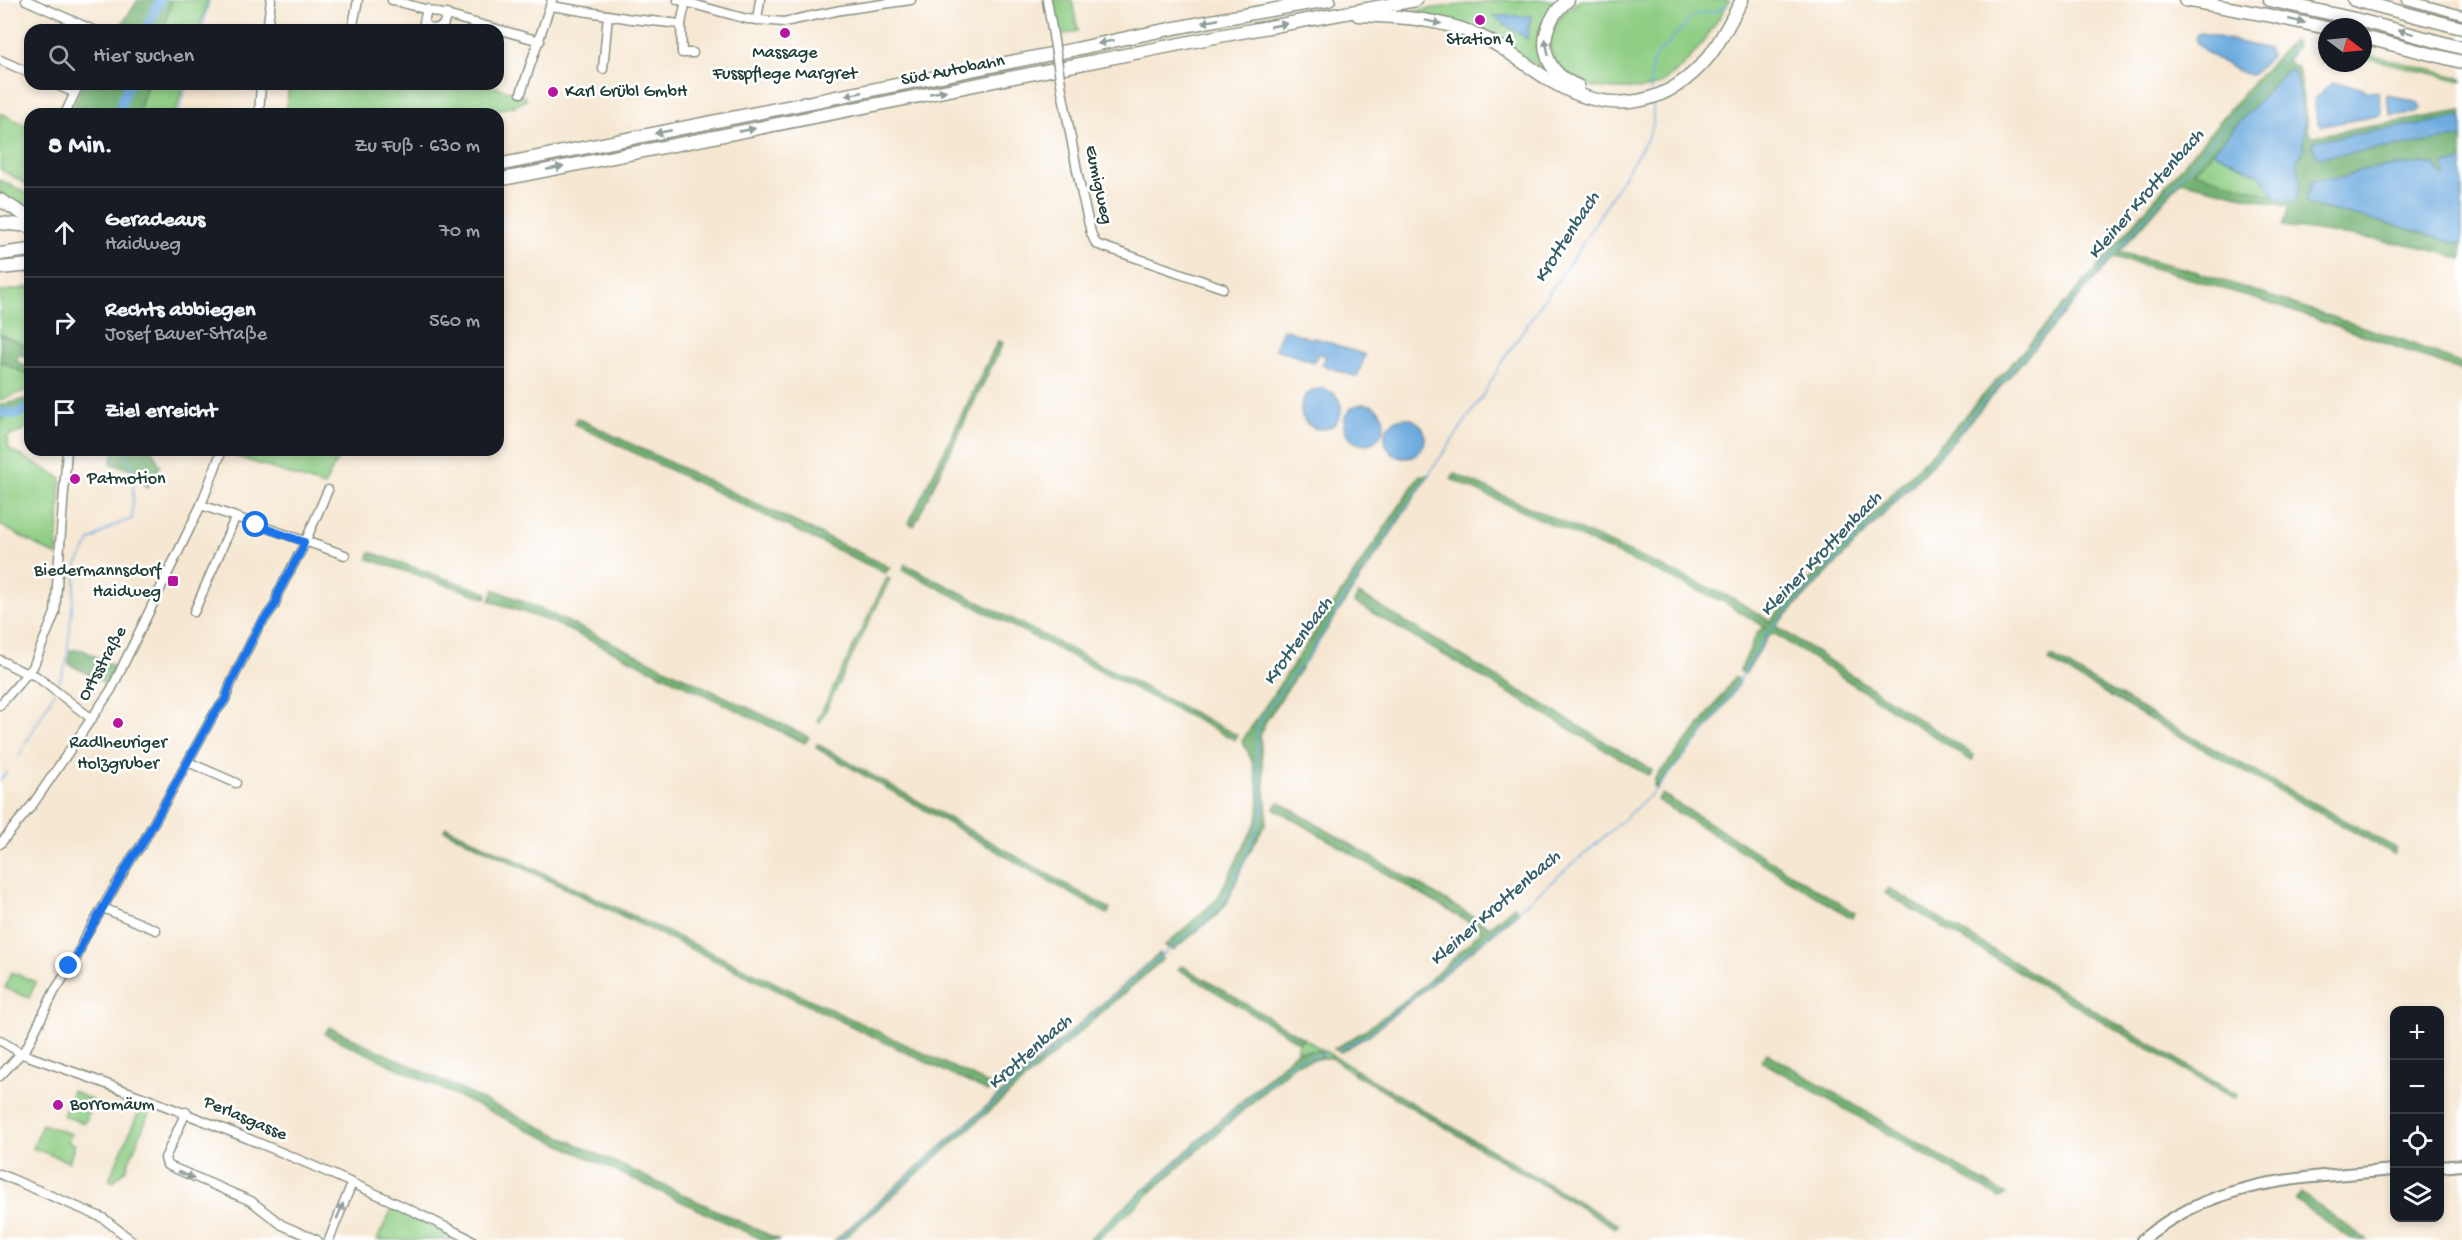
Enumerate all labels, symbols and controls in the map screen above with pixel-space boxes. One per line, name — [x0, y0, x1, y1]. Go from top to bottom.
marker: Station 4 — [1473, 13, 1487, 27]
one-way arrow — [1201, 17, 1220, 26]
one-way arrow — [2288, 17, 2306, 27]
one-way arrow — [1424, 18, 1443, 27]
north arrow — [2318, 18, 2372, 72]
one-way arrow — [1270, 20, 1289, 29]
search box — [24, 24, 504, 90]
marker: Massage Fusspflege Margret — [778, 26, 792, 40]
one-way arrow — [2397, 27, 2415, 37]
place label: Station 4 — [1446, 30, 1514, 51]
one-way arrow — [1097, 38, 1115, 48]
one-way arrow — [1542, 38, 1551, 57]
icon: search — [45, 41, 78, 74]
place label: Massage Fusspflege Margret — [712, 43, 859, 85]
text: Hier suchen — [93, 44, 194, 70]
street label: Süd Autobahn — [899, 51, 1007, 91]
place label: Karl Grübl GmbH — [565, 82, 688, 103]
marker: Karl Grübl GmbH — [546, 85, 560, 99]
one-way arrow — [929, 87, 948, 96]
one-way arrow — [845, 89, 863, 99]
one-way arrow — [737, 125, 756, 134]
water label: Kleiner Krottenbach — [2084, 125, 2210, 265]
one-way arrow — [653, 128, 672, 137]
text: 8 Min. — [48, 132, 113, 163]
text: Zu Fuß · 630 m — [355, 136, 480, 159]
street label: Eumigweg — [1079, 144, 1117, 226]
one-way arrow — [546, 163, 565, 172]
water label: Krottenbach — [1530, 188, 1606, 288]
text: Geradeaus — [105, 208, 205, 234]
icon: ahead — [48, 216, 81, 249]
text: 70 m — [439, 221, 480, 244]
text: Haidweg — [105, 234, 181, 257]
text: Rechts abbiegen — [105, 298, 255, 324]
icon: right — [48, 306, 81, 339]
text: 560 m — [429, 311, 480, 334]
text: Josef Bauer-Straße — [105, 324, 267, 347]
icon: arrive — [48, 396, 81, 429]
text: Ziel erreicht — [105, 399, 217, 425]
place label: Patmotion — [86, 469, 166, 490]
marker: Patmotion — [68, 472, 82, 486]
water label: Kleiner Krottenbach — [1756, 487, 1888, 623]
route start — [242, 511, 268, 537]
place label: Biedermannsdorf Haidweg — [33, 561, 162, 603]
marker: Biedermannsdorf Haidweg — [166, 574, 180, 588]
water label: Krottenbach — [1259, 593, 1339, 691]
street label: Ortsstraße — [74, 623, 132, 705]
marker: Radlheuriger Holzgruber — [111, 716, 125, 730]
place label: Radlheuriger Holzgruber — [69, 733, 168, 775]
water label: Kleiner Krottenbach — [1426, 846, 1566, 972]
route end — [55, 952, 81, 978]
map controls — [2390, 1006, 2444, 1222]
button: + — [2390, 1006, 2444, 1060]
water label: Krottenbach — [984, 1010, 1078, 1096]
button: − — [2390, 1060, 2444, 1114]
street label: Perlasgasse — [199, 1092, 291, 1146]
place label: Borromäum — [69, 1095, 155, 1116]
marker: Borromäum — [51, 1098, 65, 1112]
button: locate — [2390, 1114, 2444, 1168]
button: layers — [2390, 1168, 2444, 1222]
one-way arrow — [178, 1170, 196, 1180]
one-way arrow — [335, 1202, 345, 1220]

